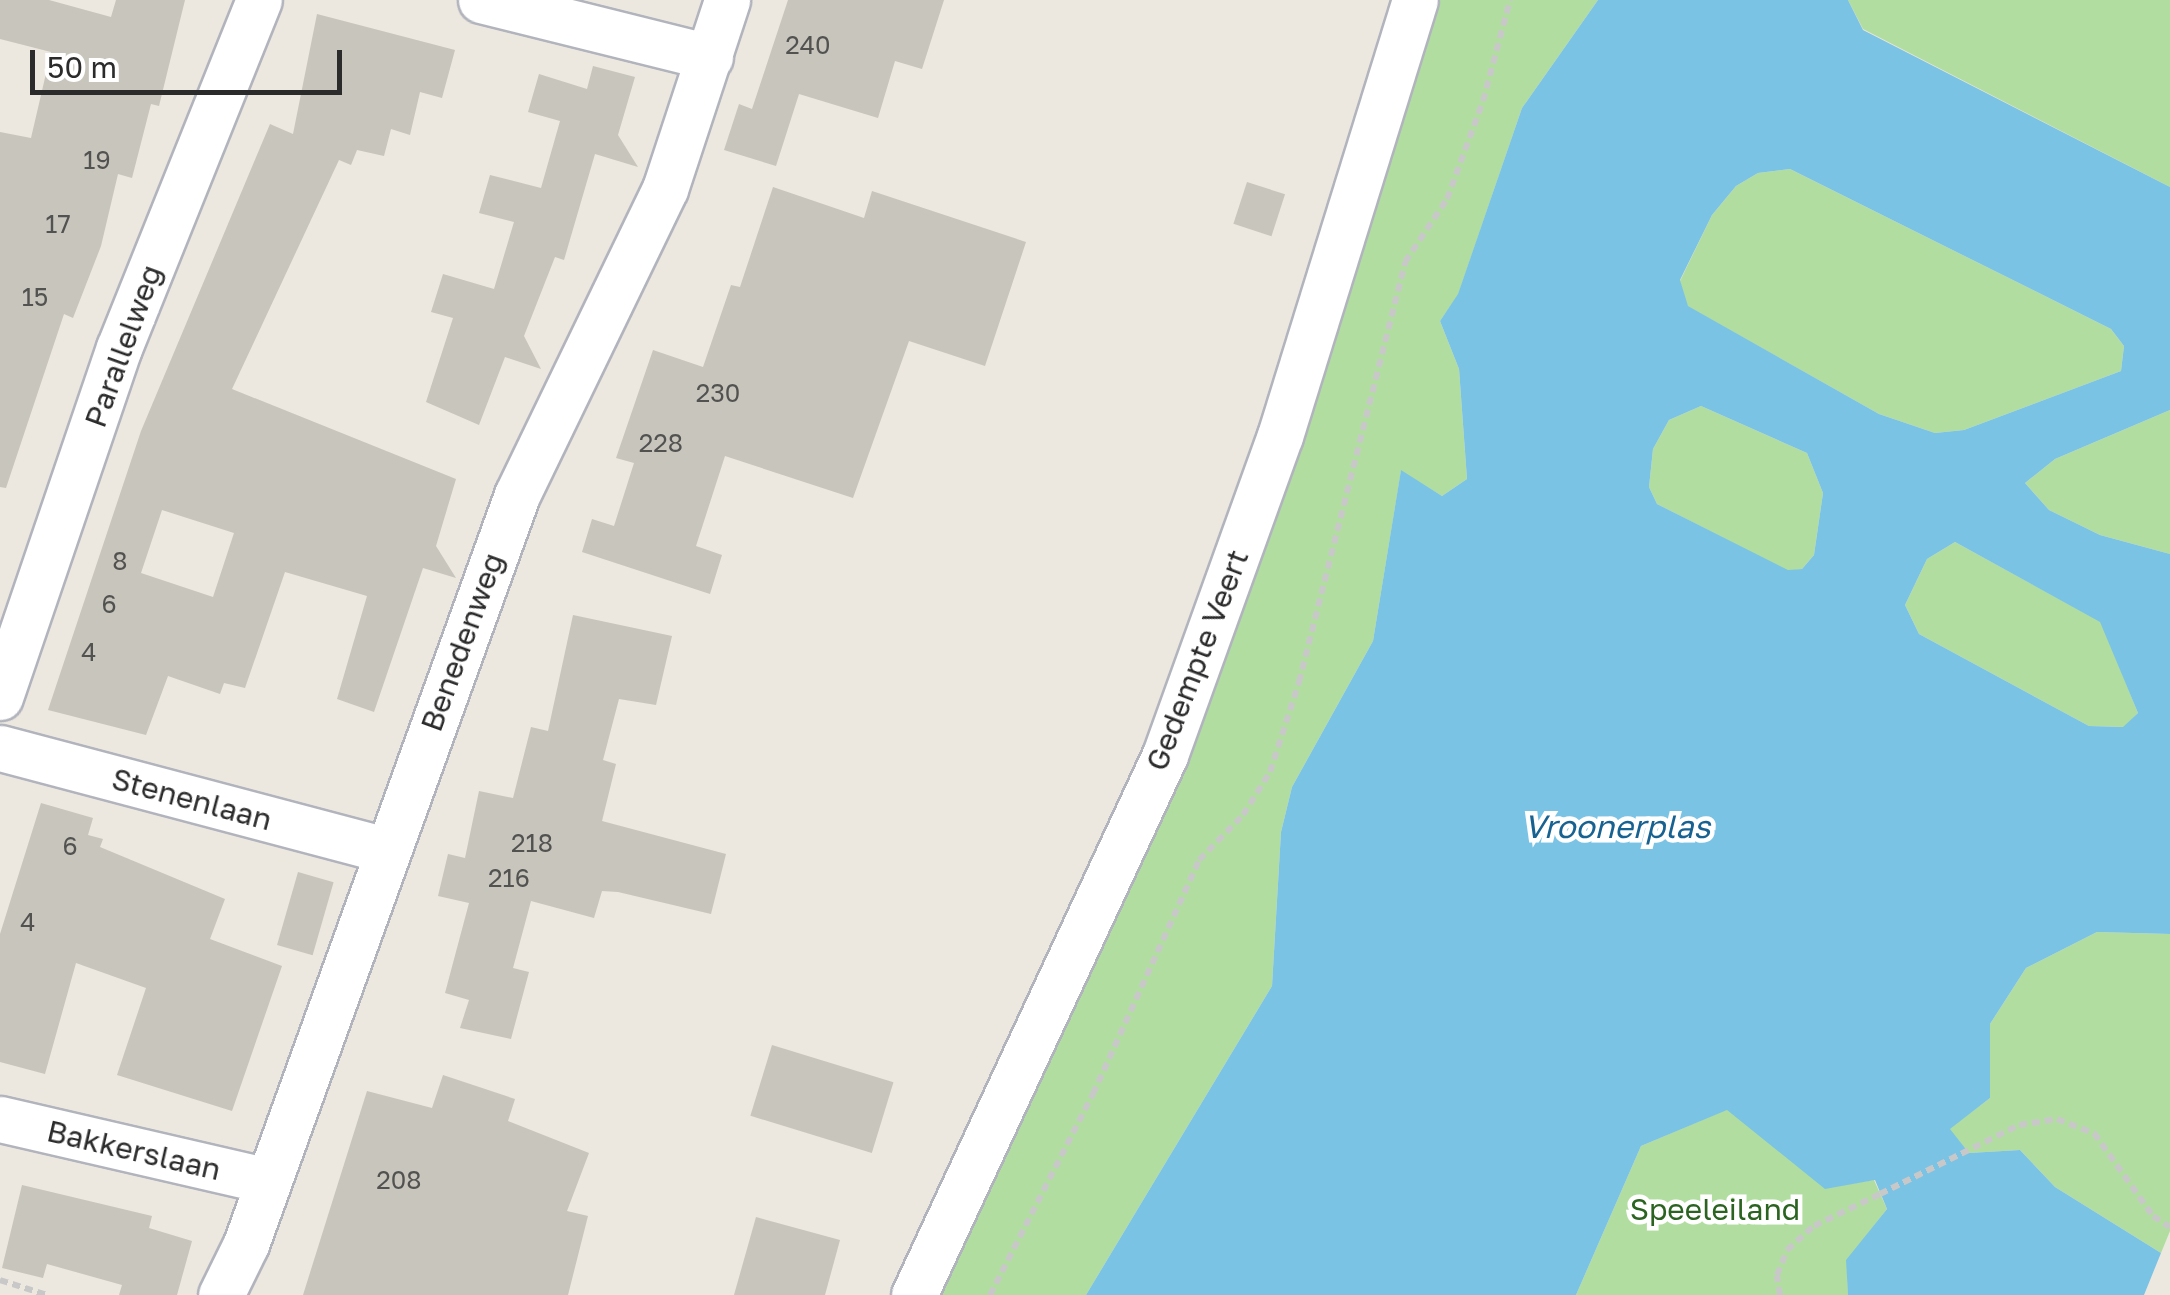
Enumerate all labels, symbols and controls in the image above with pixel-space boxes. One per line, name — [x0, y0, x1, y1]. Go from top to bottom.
scale bar — [35, 30, 348, 92]
house number: 240 — [785, 30, 831, 60]
text: 50 m — [47, 49, 117, 85]
house number: 19 — [83, 145, 111, 175]
house number: 17 — [45, 209, 71, 239]
street label: Parallelweg — [77, 260, 169, 432]
house number: 15 — [22, 282, 48, 312]
house number: 230 — [696, 378, 740, 408]
house number: 228 — [639, 428, 683, 458]
street label: Gedempte Veert — [1138, 544, 1256, 776]
house number: 8 — [112, 546, 128, 576]
street label: Benedenweg — [413, 548, 511, 736]
house number: 6 — [101, 589, 117, 619]
house number: 4 — [81, 637, 97, 667]
street label: Stenenlaan — [108, 760, 276, 838]
water label: Vroonerplas — [1524, 807, 1710, 845]
house number: 218 — [511, 828, 553, 858]
house number: 6 — [62, 831, 78, 861]
house number: 216 — [488, 863, 530, 893]
house number: 4 — [20, 907, 36, 937]
street label: Bakkerslaan — [44, 1113, 224, 1187]
house number: 208 — [376, 1165, 422, 1195]
park label: Speeleiland — [1630, 1191, 1800, 1227]

